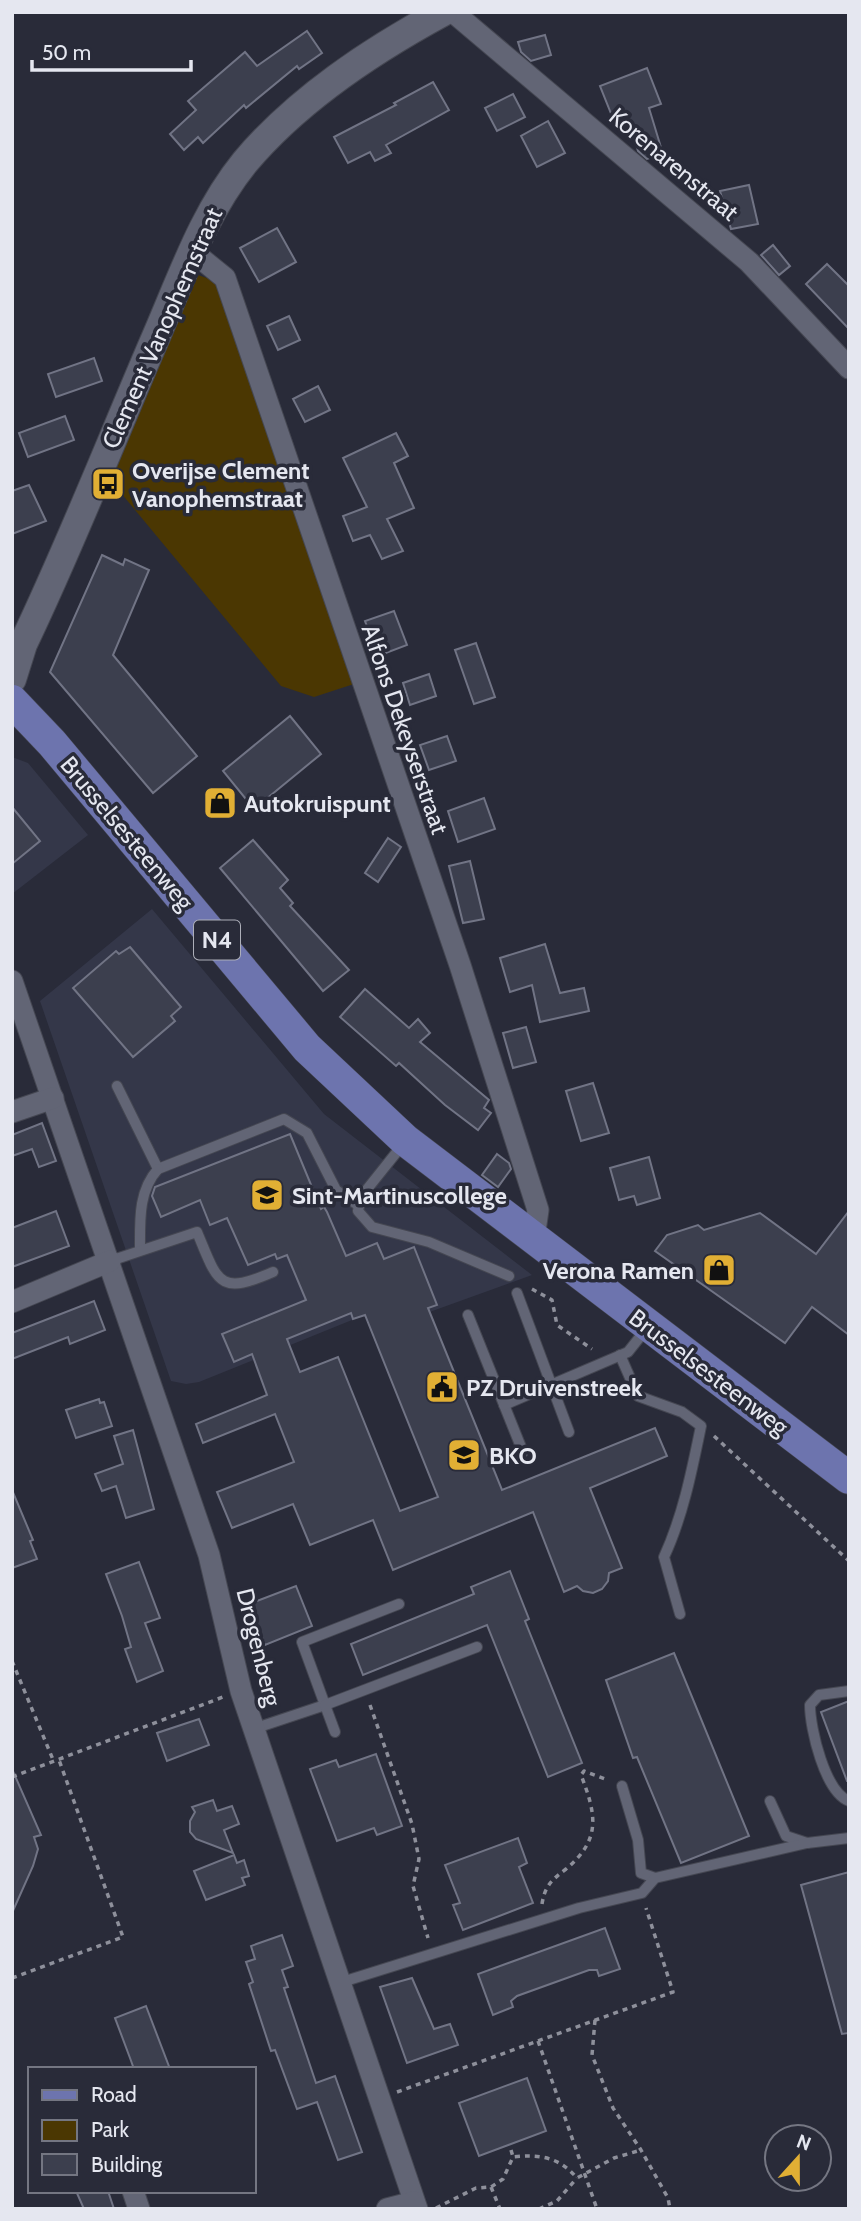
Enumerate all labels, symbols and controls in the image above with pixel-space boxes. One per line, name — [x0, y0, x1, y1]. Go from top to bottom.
scale bar — [32, 28, 191, 72]
text: 50 m — [42, 40, 91, 65]
street label: Korenarenstraat — [603, 102, 745, 226]
street label: Clement Vanophemstraat — [96, 203, 228, 453]
place label: Overijse Clement Vanophemstraat — [132, 456, 309, 513]
bus stop icon: Overijse Clement Vanophemstraat — [89, 465, 127, 503]
street label: Alfons Dekeyserstraat — [355, 620, 455, 838]
street label: Brusselsesteenweg — [54, 750, 200, 917]
shop icon: Autokruispunt — [201, 784, 239, 822]
place label: Autokruispunt — [244, 789, 391, 818]
road number: N4 — [194, 920, 240, 959]
school or university icon: Sint-Martinuscollege — [248, 1176, 286, 1214]
place label: Sint-Martinuscollege — [292, 1181, 507, 1210]
shop icon: Verona Ramen — [700, 1251, 738, 1289]
place label: Verona Ramen — [543, 1256, 694, 1285]
street label: Brusselsesteenweg — [624, 1303, 795, 1442]
public building icon: PZ Druivenstreek — [423, 1368, 461, 1406]
place label: PZ Druivenstreek — [466, 1373, 643, 1402]
school or university icon: BKO — [445, 1436, 483, 1474]
place label: BKO — [489, 1441, 537, 1470]
street label: Drogenberg — [230, 1585, 288, 1710]
legend — [28, 2067, 256, 2193]
text: Road — [91, 2082, 137, 2107]
text: Park — [91, 2117, 129, 2142]
north arrow — [763, 2123, 833, 2193]
text: N — [794, 2129, 814, 2156]
text: Building — [91, 2152, 163, 2177]

